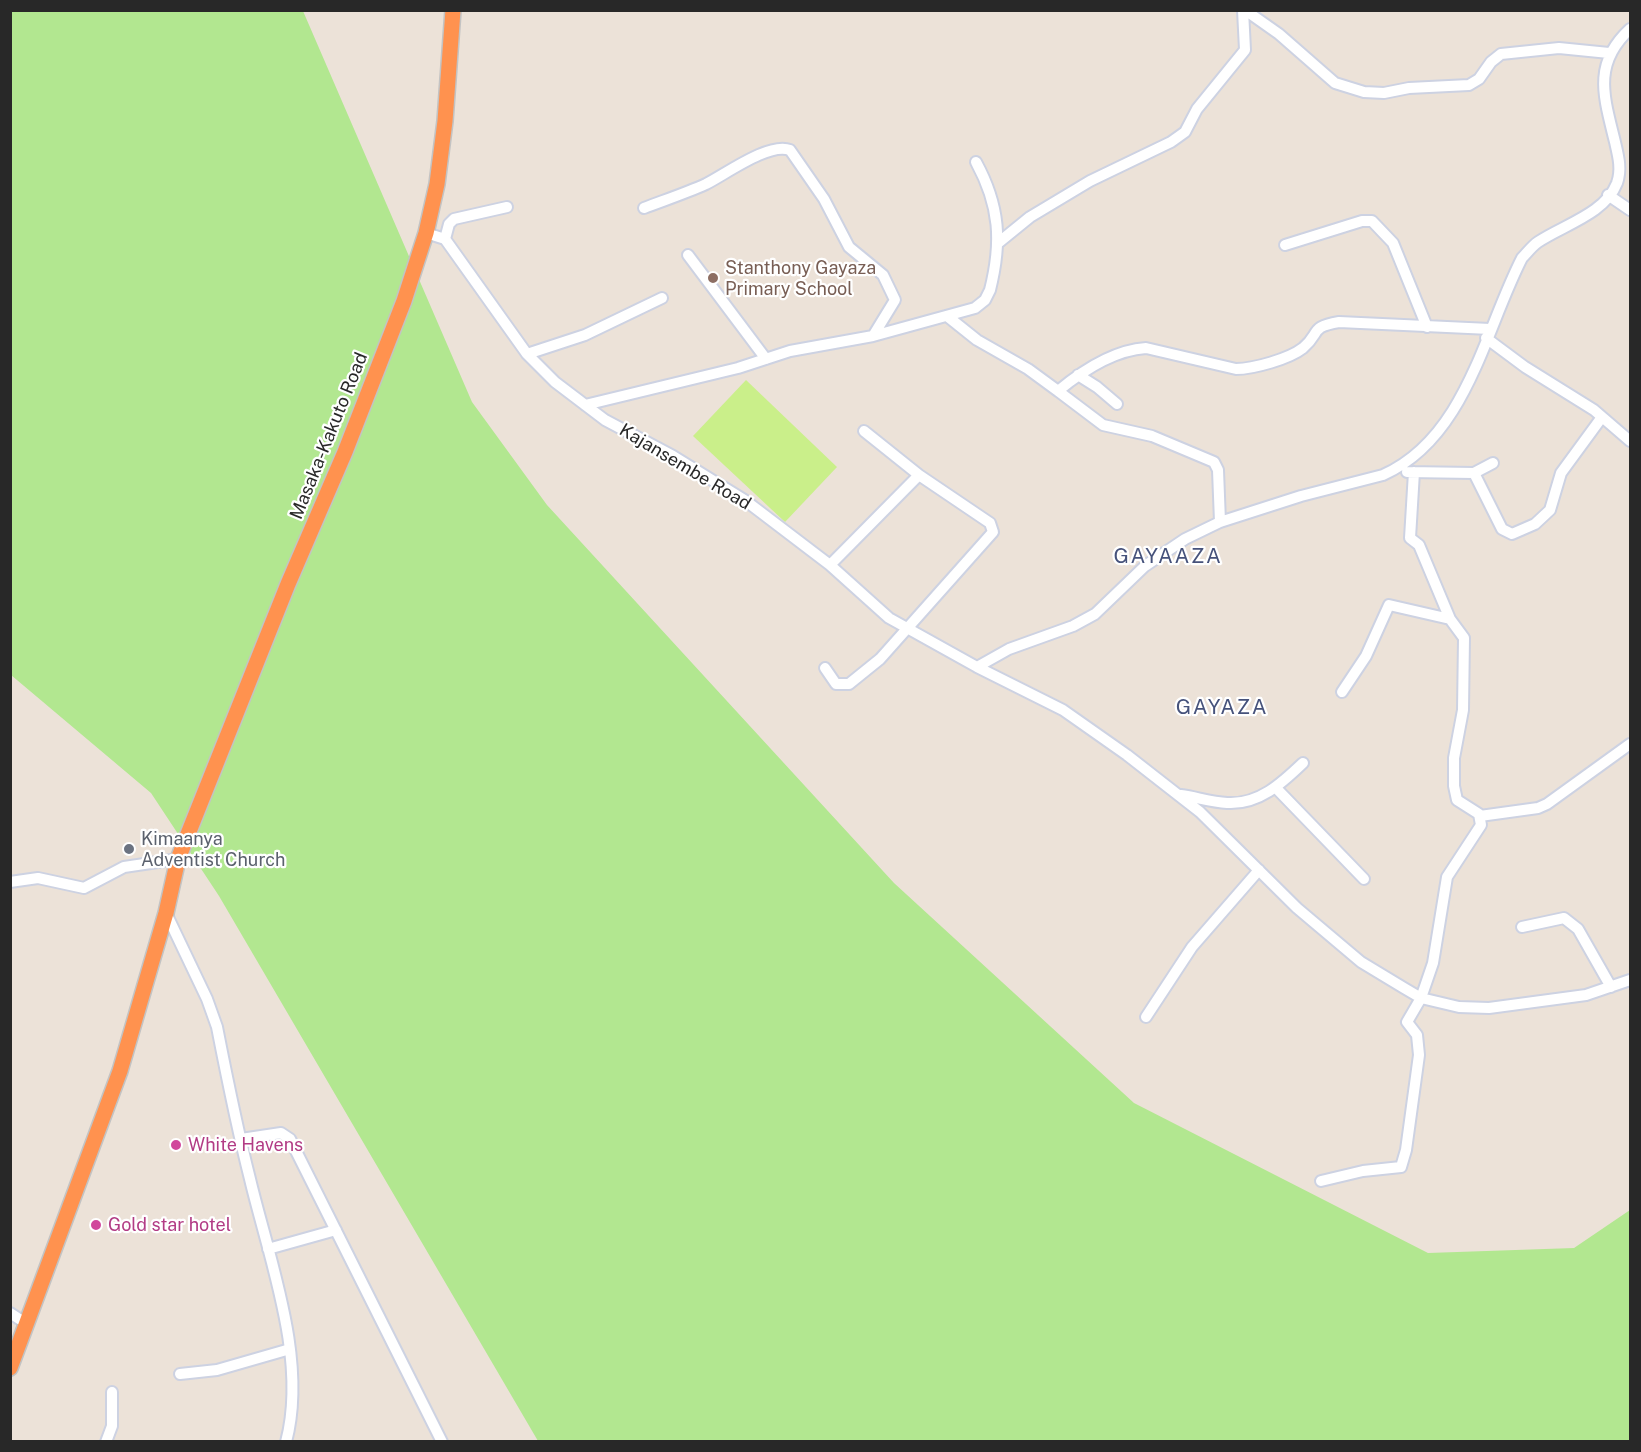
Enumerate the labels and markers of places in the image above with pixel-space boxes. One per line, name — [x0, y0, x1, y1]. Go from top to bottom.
place label: Stanthony Gayaza Primary School — [725, 257, 876, 300]
marker: Stanthony Gayaza Primary School — [706, 271, 720, 285]
place label: Kimaanya Adventist Church — [141, 828, 285, 870]
marker: Kimaanya Adventist Church — [122, 842, 136, 856]
place label: White Havens — [188, 1134, 303, 1156]
marker: White Havens — [169, 1138, 183, 1152]
place label: Gold star hotel — [108, 1214, 231, 1236]
marker: Gold star hotel — [89, 1218, 103, 1232]

